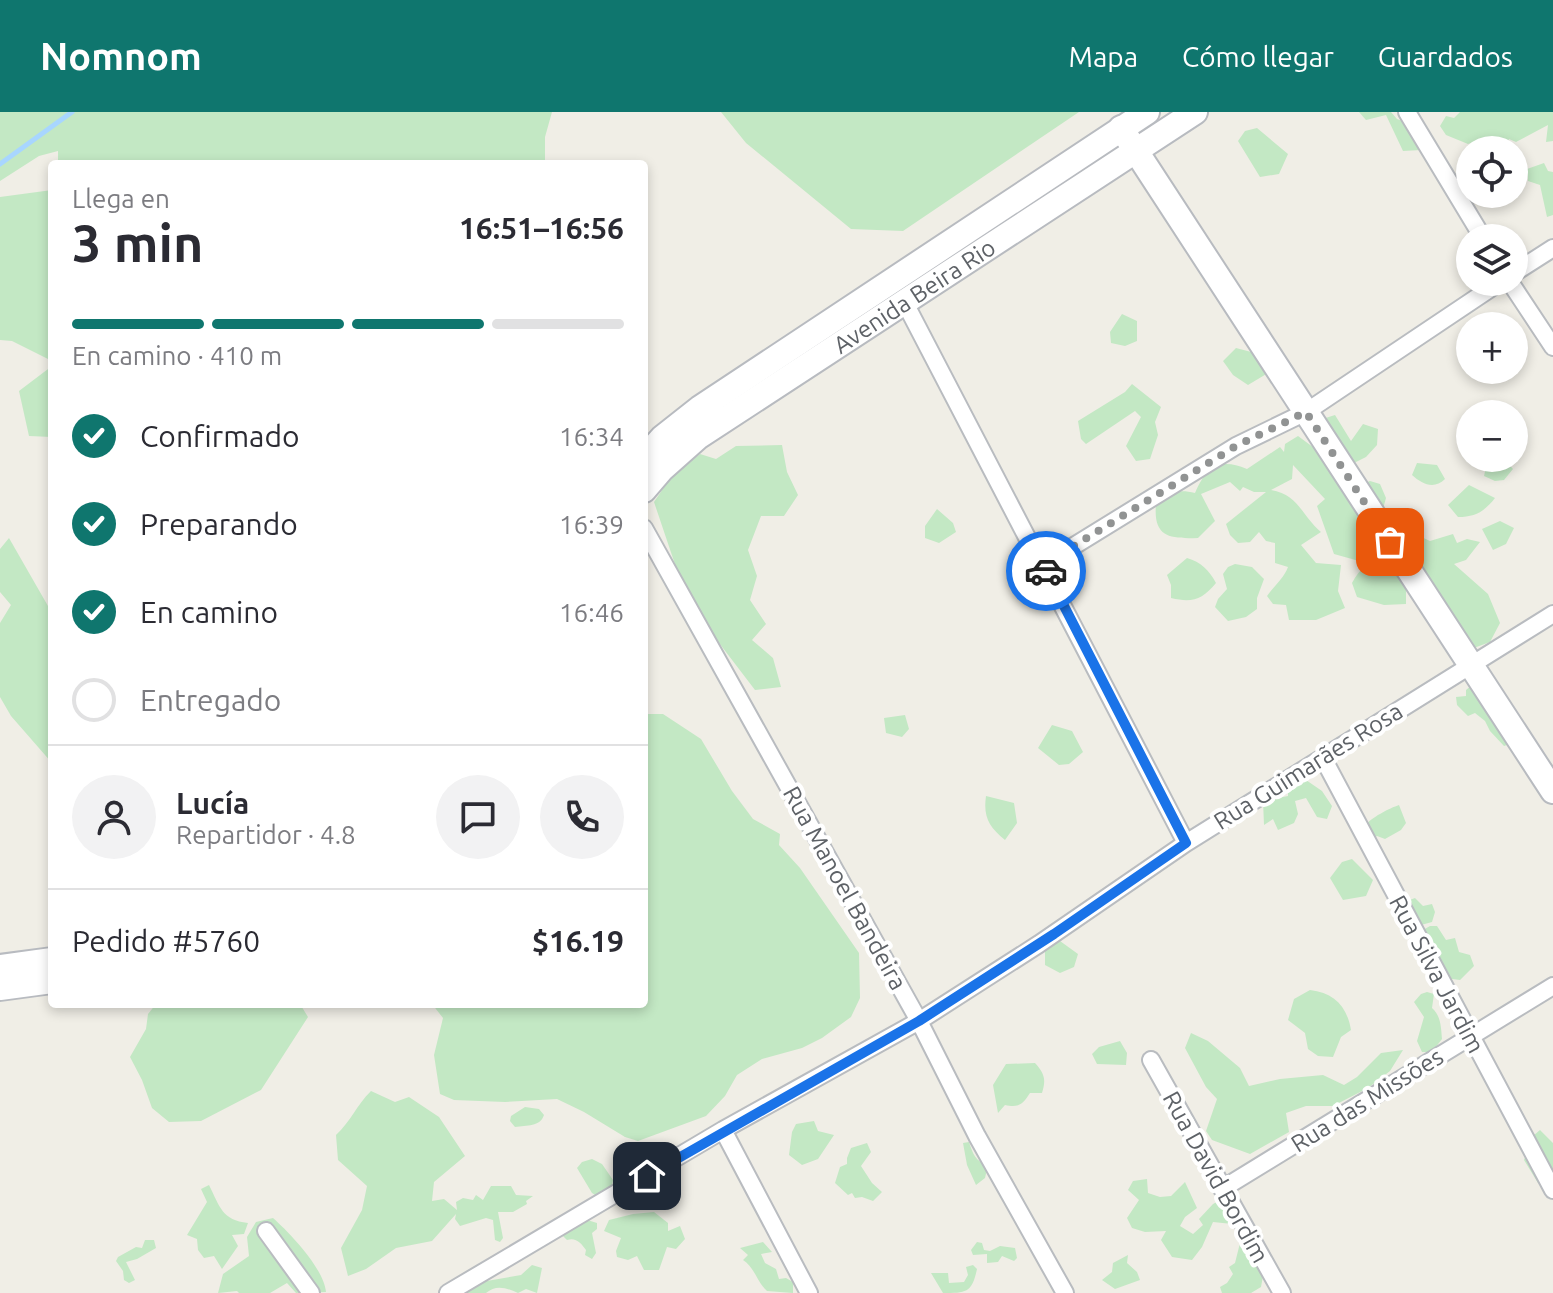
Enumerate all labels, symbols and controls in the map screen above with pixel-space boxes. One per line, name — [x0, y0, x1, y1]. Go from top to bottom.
text: Nomnom — [40, 35, 202, 77]
text: Mapa — [1069, 41, 1138, 72]
text: Cómo llegar — [1182, 41, 1334, 72]
text: Guardados — [1378, 41, 1513, 72]
map controls — [1456, 136, 1528, 472]
button: locate — [1456, 136, 1528, 208]
text: Llega en — [72, 184, 170, 213]
text: 16:51–16:56 — [459, 211, 624, 245]
text: 3 min — [72, 214, 203, 272]
button: layers — [1456, 224, 1528, 296]
street label: Avenida Beira Rio — [828, 233, 1000, 358]
button: + — [1456, 312, 1528, 384]
text: En camino · 410 m — [72, 341, 282, 370]
button: − — [1456, 400, 1528, 472]
icon: check — [72, 414, 116, 458]
text: Confirmado — [140, 419, 300, 453]
text: 16:34 — [559, 422, 624, 451]
icon: check — [72, 502, 116, 546]
text: Preparando — [140, 507, 298, 541]
pin — [1356, 508, 1424, 576]
text: 16:39 — [559, 510, 624, 539]
icon: bag — [1368, 520, 1412, 564]
courier — [1006, 531, 1086, 611]
icon: car — [1024, 549, 1068, 593]
icon: check — [72, 590, 116, 634]
text: En camino — [140, 595, 278, 629]
text: 16:46 — [559, 598, 624, 627]
text: Entregado — [140, 683, 281, 717]
street label: Rua Guimarães Rosa — [1209, 697, 1407, 835]
button: person — [72, 775, 156, 859]
button: chat — [436, 775, 520, 859]
button: phone — [540, 775, 624, 859]
street label: Rua Manoel Bandeira — [778, 782, 912, 994]
text: Lucía — [176, 786, 249, 820]
text: Repartidor · 4.8 — [176, 820, 356, 849]
street label: Rua Silva Jardim — [1384, 891, 1490, 1057]
text: Pedido #5760 — [72, 924, 260, 958]
text: $16.19 — [532, 924, 624, 958]
street label: Rua das Missões — [1286, 1042, 1448, 1158]
street label: Rua David Bordim — [1158, 1087, 1274, 1267]
pin — [613, 1142, 681, 1210]
icon: home — [625, 1154, 669, 1198]

